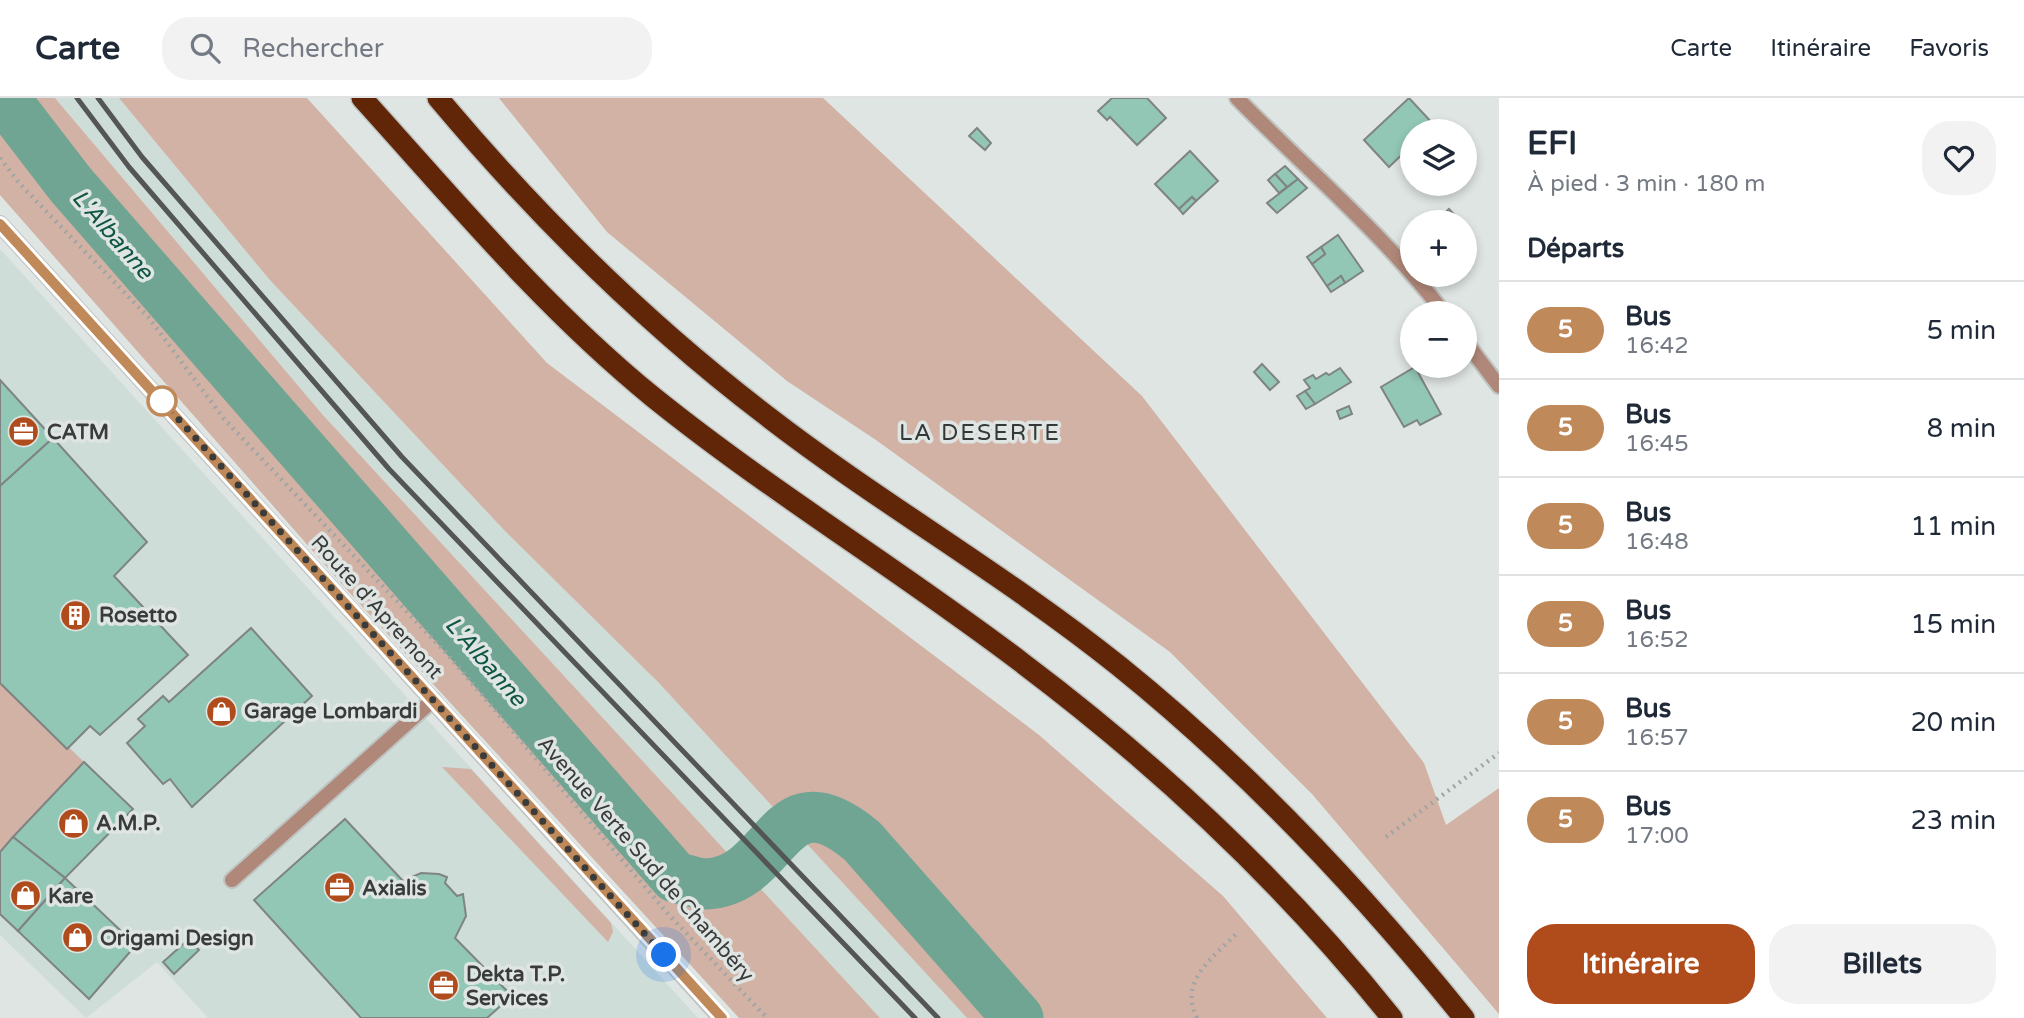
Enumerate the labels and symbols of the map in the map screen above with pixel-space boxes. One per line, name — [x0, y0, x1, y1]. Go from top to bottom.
water label: L'Albanne — [66, 184, 160, 287]
unlabelled marker — [147, 386, 177, 416]
office icon: CATM — [7, 415, 41, 449]
district label: LA DESERTE — [899, 419, 1061, 447]
place label: CATM — [47, 420, 109, 445]
street label: Route d'Apremont — [306, 530, 448, 684]
building icon: Rosetto — [59, 598, 93, 632]
place label: Rosetto — [99, 603, 178, 628]
water label: L'Albanne — [439, 611, 533, 714]
shop icon: Garage Lombardi — [204, 694, 238, 728]
place label: Garage Lombardi — [244, 699, 418, 724]
street label: Avenue Verte Sud de Chambéry — [532, 732, 759, 987]
shop icon: A.M.P. — [56, 806, 90, 840]
place label: A.M.P. — [96, 811, 161, 836]
office icon: Axialis — [322, 871, 356, 905]
place label: Axialis — [362, 876, 427, 901]
shop icon: Kare — [8, 879, 42, 913]
place label: Kare — [48, 884, 94, 909]
shop icon: Origami Design — [60, 921, 94, 955]
place label: Origami Design — [100, 926, 254, 951]
your location — [646, 937, 681, 972]
place label: Dekta T.P. Services — [466, 962, 565, 1011]
office icon: Dekta T.P. Services — [426, 969, 460, 1003]

